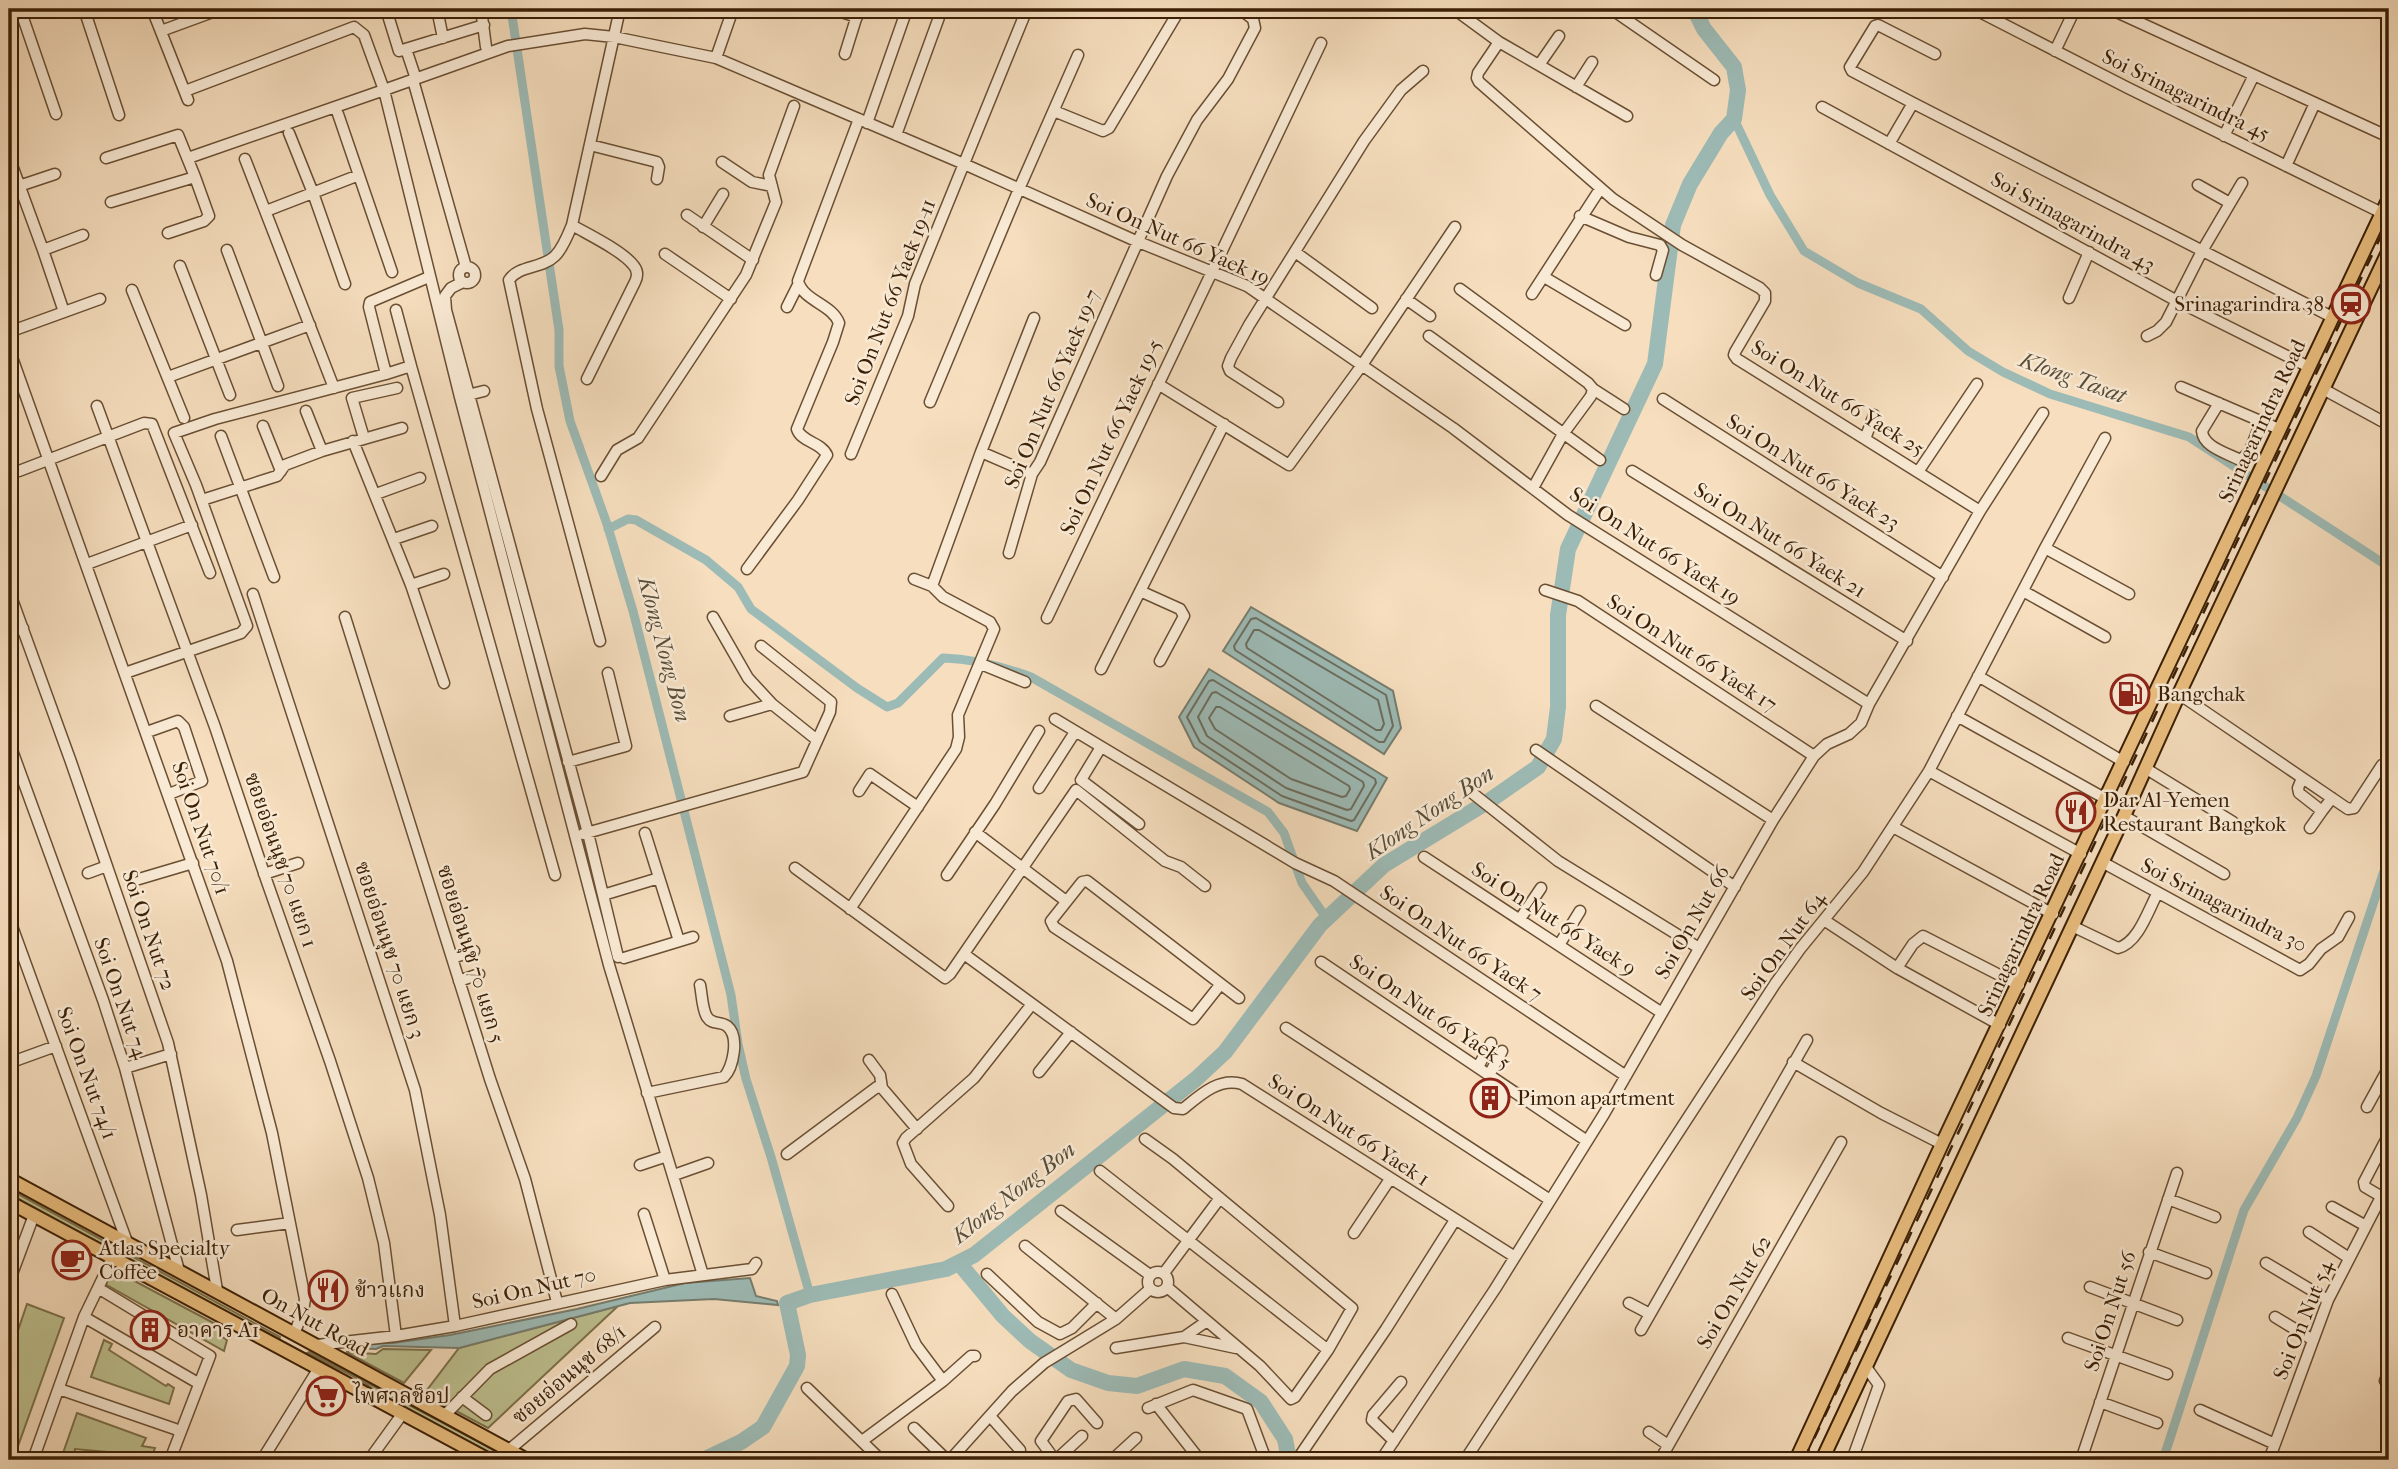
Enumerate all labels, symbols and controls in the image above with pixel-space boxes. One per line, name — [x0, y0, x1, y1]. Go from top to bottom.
street label: Soi Srinagarindra 45 — [2098, 44, 2274, 146]
street label: Soi Srinagarindra 43 — [1987, 167, 2159, 277]
street label: Soi On Nut 66 Yaek 19 — [1082, 188, 1274, 290]
street label: Soi On Nut 66 Yaek 19-11 — [840, 196, 940, 408]
station icon: Srinagarindra 38 — [2330, 283, 2372, 325]
street label: Soi On Nut 66 Yaek 19-7 — [999, 286, 1105, 492]
place label: Srinagarindra 38 — [2174, 292, 2324, 316]
street label: Soi On Nut 66 Yaek 19-5 — [1055, 335, 1167, 539]
street label: Soi On Nut 66 Yaek 25 — [1747, 335, 1929, 461]
street label: Srinagarindra Road — [2214, 335, 2311, 506]
water label: Klong Tasat — [2014, 345, 2132, 410]
street label: Soi On Nut 66 Yaek 23 — [1722, 409, 1904, 535]
street label: Soi On Nut 66 Yaek 21 — [1690, 477, 1870, 603]
street label: Soi On Nut 66 Yaek 19 — [1565, 482, 1745, 610]
water label: Klong Nong Bon — [632, 571, 697, 725]
street label: Soi On Nut 66 Yaek 17 — [1603, 589, 1781, 717]
fuel station icon: Bangchak — [2109, 673, 2151, 715]
place label: Bangchak — [2157, 682, 2245, 706]
street label: Soi On Nut 70/1 — [167, 758, 235, 898]
water label: Klong Nong Bon — [1358, 759, 1499, 867]
street label: ซอยอ่อนนุช 70 แยก 1 — [238, 769, 322, 951]
place label: Dar Al-Yemen Restaurant Bangkok — [2103, 788, 2287, 836]
restaurant icon: Dar Al-Yemen Restaurant Bangkok — [2055, 791, 2097, 833]
street label: Srinagarindra Road — [1973, 849, 2070, 1020]
street label: Soi Srinagarindra 30 — [2137, 853, 2311, 957]
street label: Soi On Nut 66 Yaek 9 — [1467, 857, 1641, 981]
street label: ซอยอ่อนนุช 70 แยก 3 — [348, 858, 430, 1042]
street label: Soi On Nut 66 — [1650, 860, 1735, 983]
street label: ซอยอ่อนนุช 70 แยก 5 — [431, 862, 510, 1047]
street label: Soi On Nut 72 — [117, 867, 181, 993]
street label: Soi On Nut 66 Yaek 7 — [1375, 880, 1547, 1006]
street label: Soi On Nut 64 — [1736, 887, 1831, 1005]
street label: Soi On Nut 74 — [89, 934, 153, 1062]
street label: Soi On Nut 66 Yaek 5 — [1345, 949, 1515, 1075]
street label: Soi On Nut 74/1 — [52, 1003, 122, 1143]
street label: Soi On Nut 66 Yaek 1 — [1264, 1069, 1434, 1191]
building icon: Pimon apartment — [1469, 1077, 1511, 1119]
place label: Pimon apartment — [1517, 1086, 1676, 1110]
water label: Klong Nong Bon — [944, 1136, 1081, 1250]
street label: Soi On Nut 62 — [1692, 1231, 1776, 1353]
place label: Atlas Specialty Coffee — [98, 1236, 231, 1284]
cafe icon: Atlas Specialty Coffee — [51, 1239, 93, 1281]
street label: Soi On Nut 56 — [2079, 1247, 2141, 1374]
street label: Soi On Nut 54 — [2268, 1256, 2338, 1383]
street label: Soi On Nut 70 — [470, 1262, 598, 1314]
restaurant icon: ข้าวแกง — [307, 1269, 349, 1311]
place label: ข้าวแกง — [355, 1278, 425, 1302]
street label: On Nut Road — [257, 1283, 374, 1362]
building icon: อาคาร A1 — [129, 1309, 171, 1351]
place label: อาคาร A1 — [177, 1318, 259, 1342]
street label: ซอยอ่อนนุช 68/1 — [507, 1320, 632, 1430]
supermarket icon: ไพศาลช็อป — [305, 1375, 347, 1417]
place label: ไพศาลช็อป — [352, 1381, 450, 1408]

